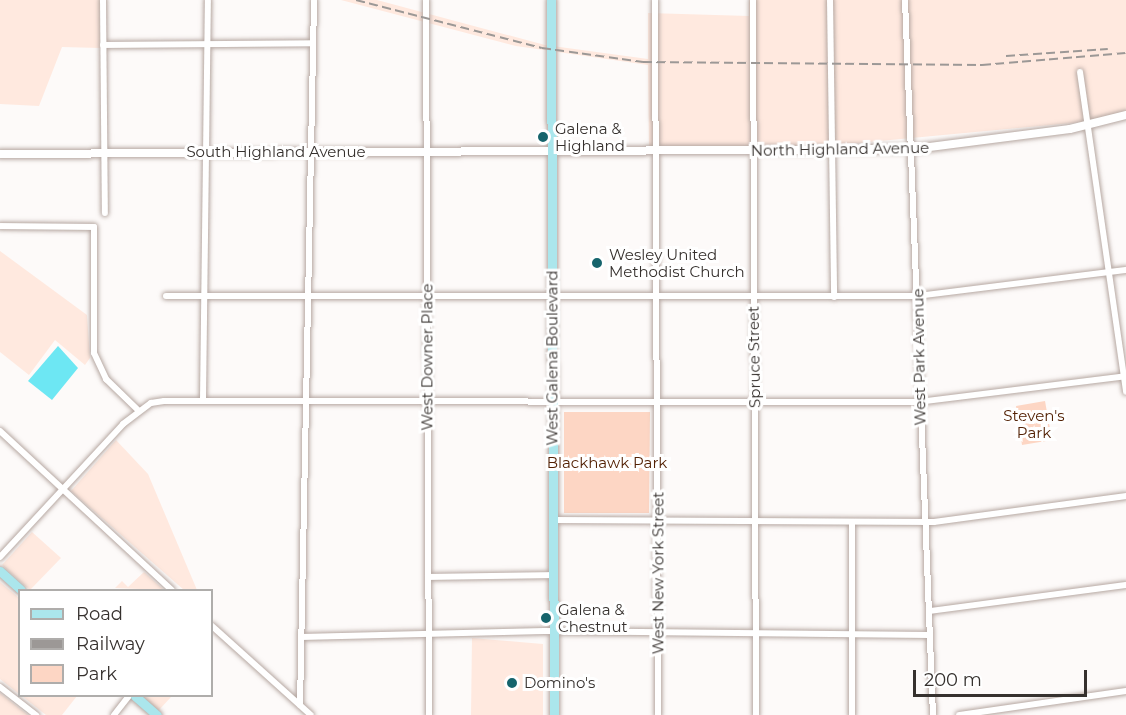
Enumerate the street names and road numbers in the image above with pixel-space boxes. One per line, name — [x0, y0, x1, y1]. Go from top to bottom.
street label: North Highland Avenue — [751, 138, 929, 160]
street label: South Highland Avenue — [186, 143, 366, 161]
street label: West Galena Boulevard — [543, 270, 561, 446]
street label: West Downer Place — [418, 283, 436, 431]
street label: West Park Avenue — [909, 288, 929, 426]
street label: Spruce Street — [744, 306, 764, 408]
street label: West New York Street — [649, 492, 667, 654]

